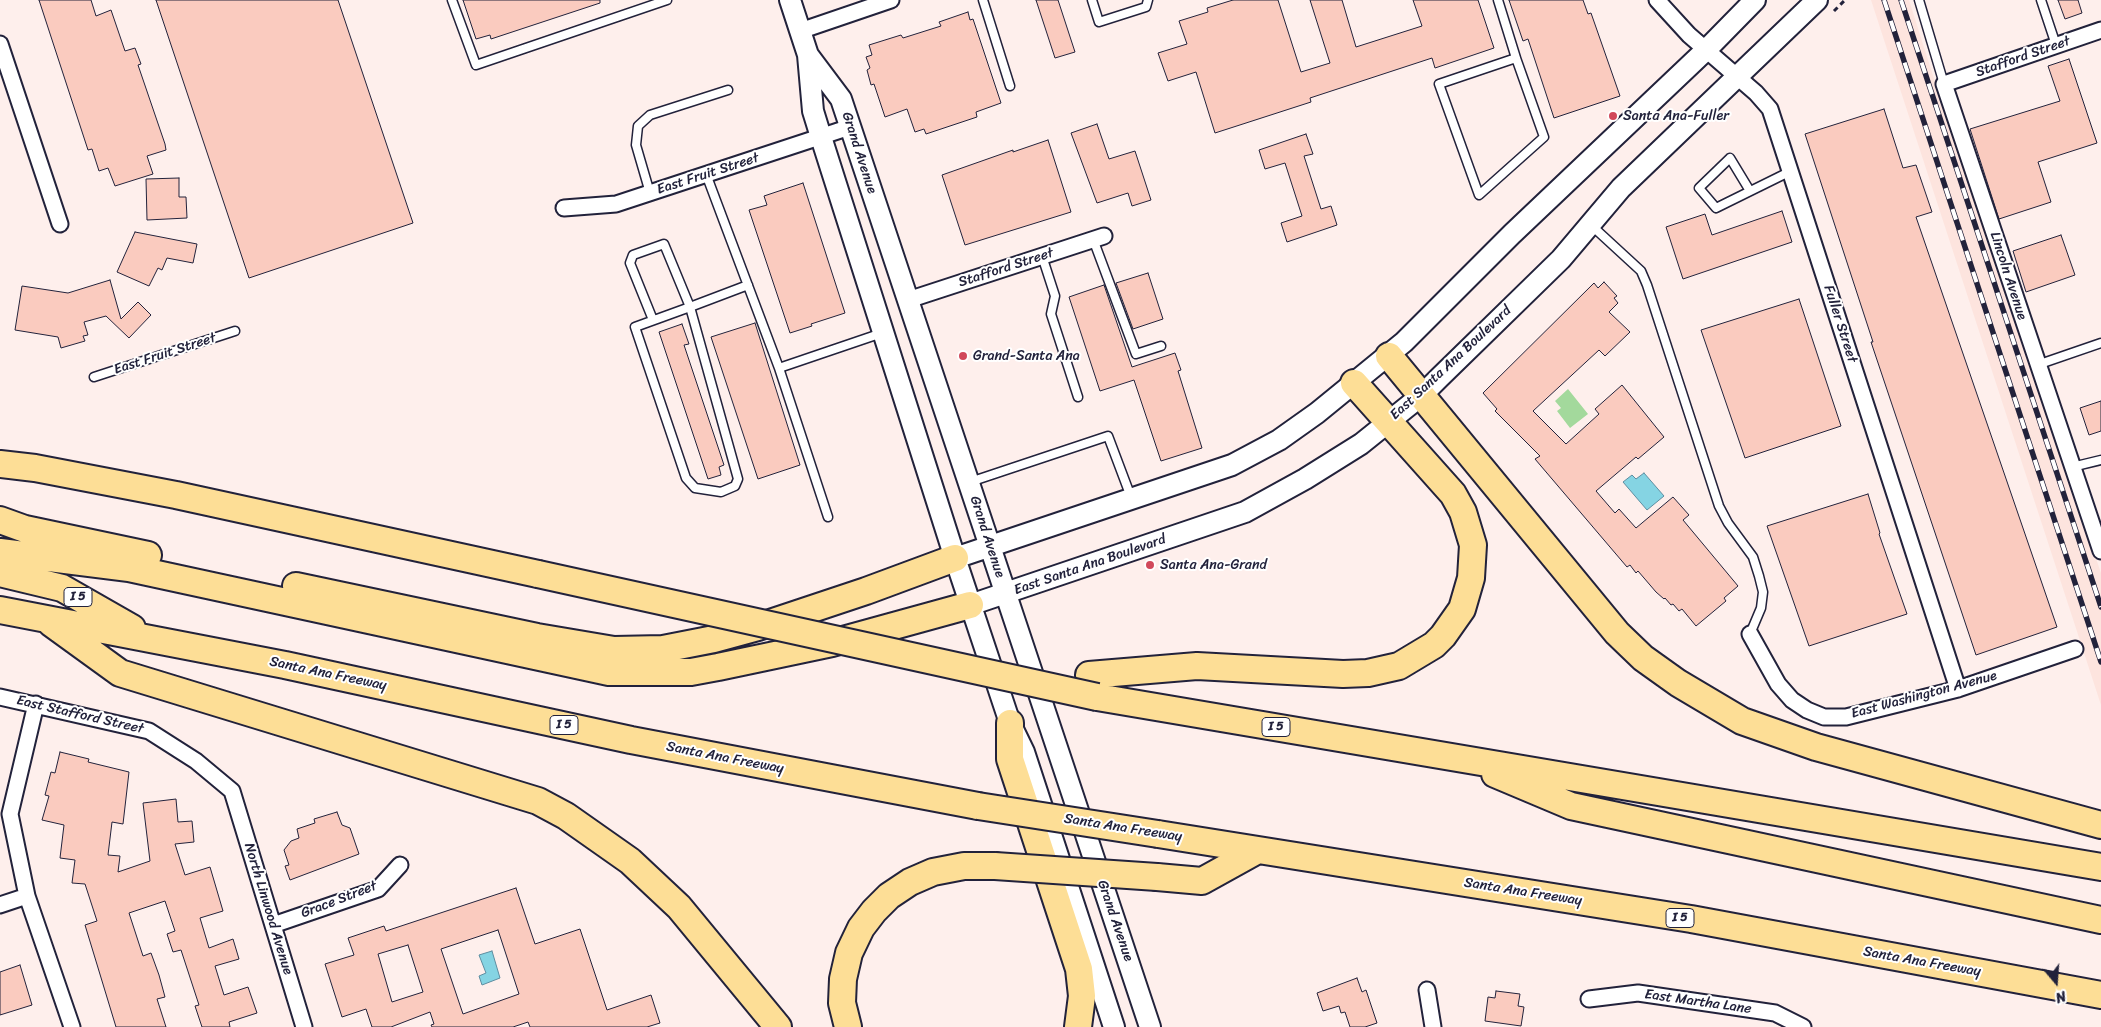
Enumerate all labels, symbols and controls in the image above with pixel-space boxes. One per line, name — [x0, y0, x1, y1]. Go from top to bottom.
street label: Stafford Street — [1974, 33, 2072, 81]
place label: Santa Ana-Fuller — [1623, 108, 1729, 124]
street label: Grand Avenue — [838, 110, 880, 196]
marker: Santa Ana-Fuller — [1607, 110, 1619, 122]
street label: East Fruit Street — [655, 150, 761, 198]
street label: Lincoln Avenue — [1986, 230, 2030, 322]
street label: Stafford Street — [956, 245, 1056, 291]
street label: Fuller Street — [1820, 283, 1860, 365]
street label: East Santa Ana Boulevard — [1387, 303, 1515, 423]
street label: East Fruit Street — [112, 330, 218, 378]
place label: Grand-Santa Ana — [973, 348, 1080, 364]
marker: Grand-Santa Ana — [957, 350, 969, 362]
street label: Grand Avenue — [966, 494, 1008, 580]
street label: East Santa Ana Boulevard — [1012, 531, 1168, 599]
place label: Santa Ana-Grand — [1160, 557, 1267, 573]
marker: Santa Ana-Grand — [1144, 559, 1156, 571]
road number: I 5 — [64, 588, 92, 606]
street label: Santa Ana Freeway — [268, 653, 388, 695]
street label: East Washington Avenue — [1849, 667, 1999, 723]
street label: East Stafford Street — [15, 692, 145, 738]
road number: I 5 — [550, 716, 578, 734]
road number: I 5 — [1262, 718, 1290, 736]
street label: Santa Ana Freeway — [665, 738, 785, 778]
street label: Santa Ana Freeway — [1063, 810, 1183, 846]
street label: North Linwood Avenue — [240, 841, 296, 977]
street label: Santa Ana Freeway — [1463, 874, 1583, 910]
street label: Grace Street — [299, 878, 379, 922]
street label: Grand Avenue — [1093, 878, 1137, 964]
road number: I 5 — [1666, 908, 1694, 928]
street label: Santa Ana Freeway — [1862, 943, 1982, 981]
north arrow — [2031, 957, 2081, 1007]
text: N — [2052, 983, 2069, 1010]
street label: East Martha Lane — [1644, 986, 1752, 1018]

